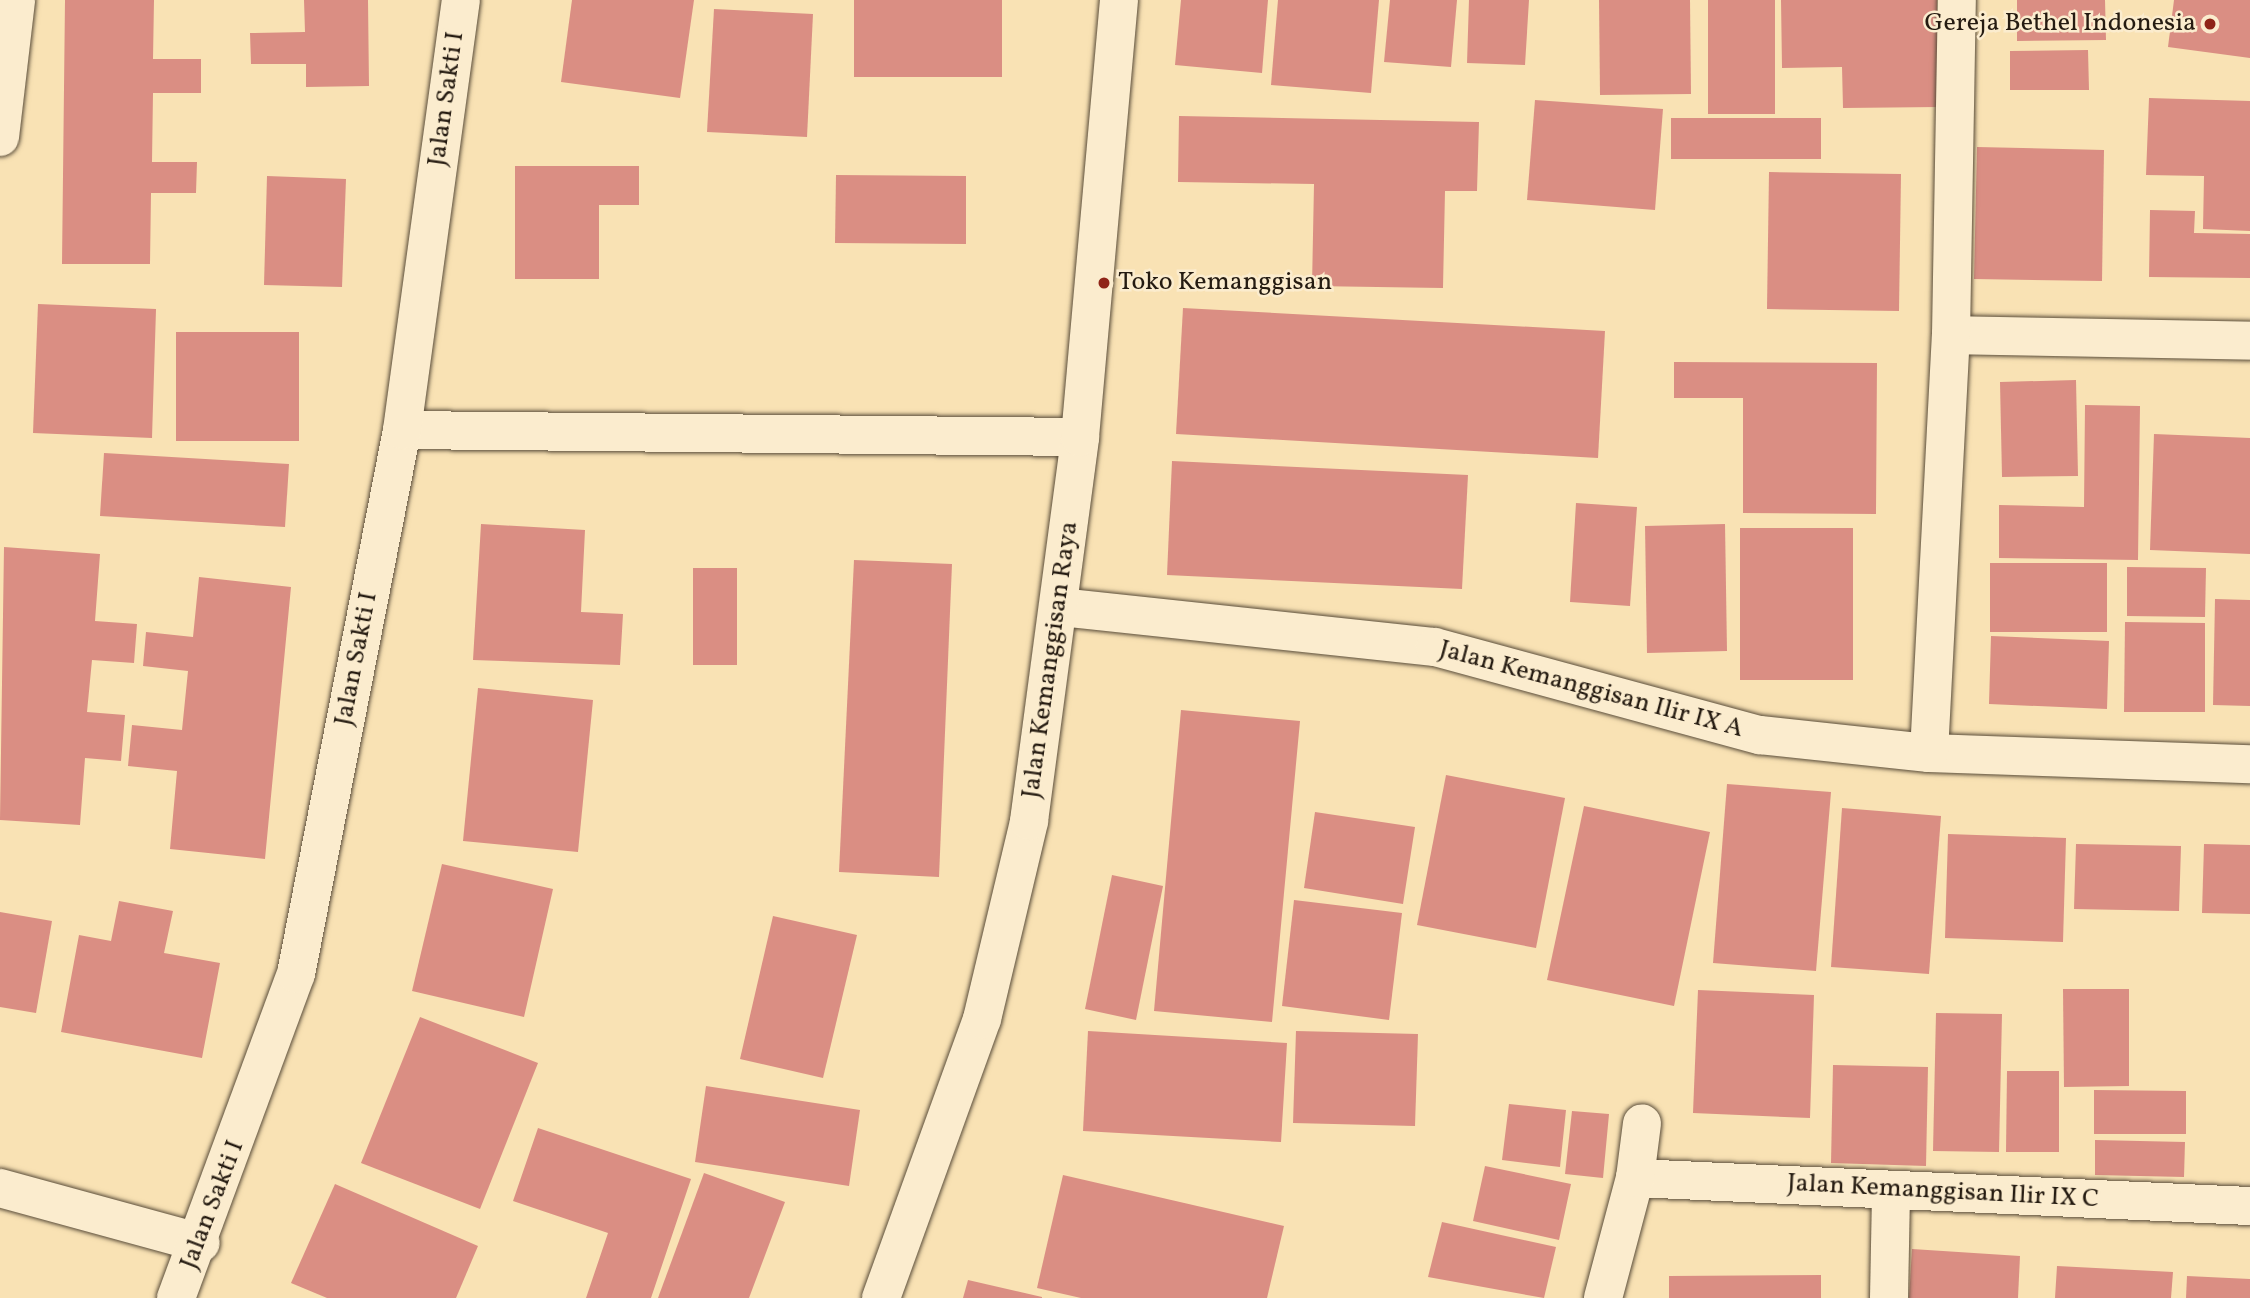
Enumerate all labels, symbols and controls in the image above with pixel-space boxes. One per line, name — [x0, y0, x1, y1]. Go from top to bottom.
place label: Gereja Bethel Indonesia — [1925, 8, 2196, 40]
marker: Gereja Bethel Indonesia — [2202, 16, 2218, 32]
street label: Jalan Sakti I — [422, 30, 472, 168]
place label: Toko Kemanggisan — [1118, 267, 1332, 299]
marker: Toko Kemanggisan — [1096, 275, 1112, 291]
street label: Jalan Kemanggisan Raya — [1016, 519, 1086, 801]
street label: Jalan Sakti I — [329, 589, 385, 729]
street label: Jalan Kemanggisan Ilir IX A — [1436, 634, 1746, 746]
street label: Jalan Sakti I — [174, 1136, 252, 1274]
street label: Jalan Kemanggisan Ilir IX C — [1786, 1168, 2100, 1216]

